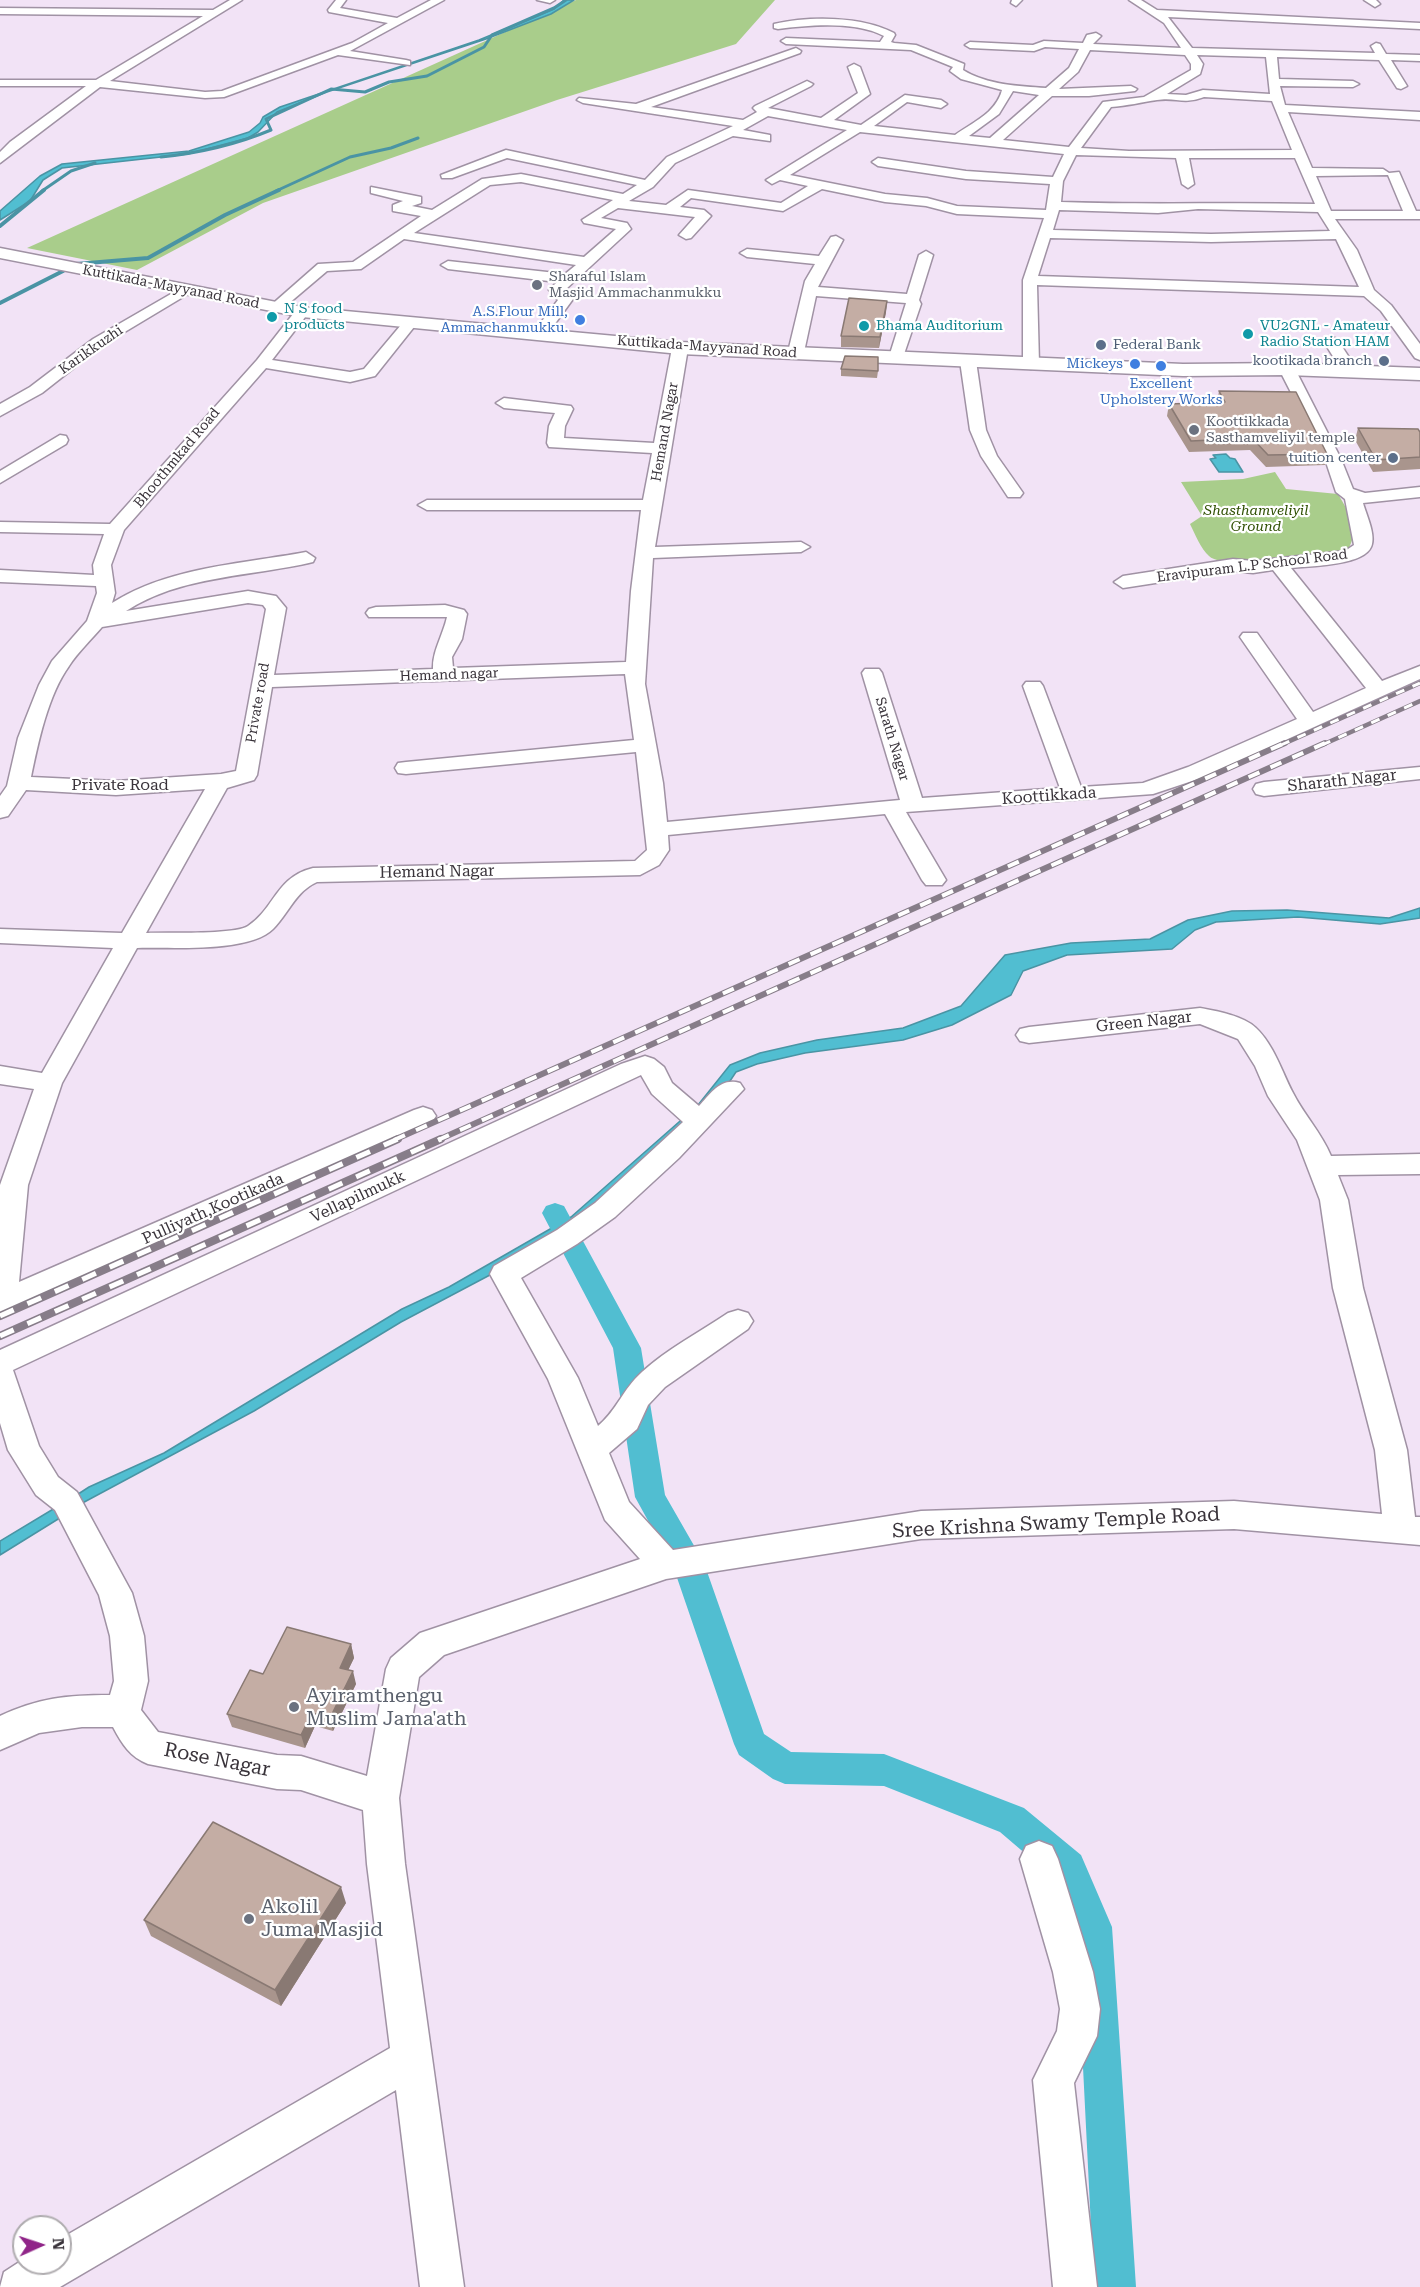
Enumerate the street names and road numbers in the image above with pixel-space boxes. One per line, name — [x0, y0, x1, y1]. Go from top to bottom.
street label: Kuttikada-Mayyanad Road — [81, 262, 261, 312]
street label: Karikkuzhi — [56, 322, 126, 378]
street label: Kuttikada-Mayyanad Road — [617, 332, 797, 362]
street label: Hemand Nagar — [648, 381, 682, 483]
street label: Bhoothmkad Road — [130, 405, 224, 511]
street label: Eravipuram L.P School Road — [1156, 546, 1348, 586]
street label: Private road — [243, 661, 273, 745]
street label: Hemand nagar — [399, 665, 499, 685]
street label: Sarath Nagar — [871, 695, 913, 783]
street label: Sharath Nagar — [1287, 766, 1397, 796]
street label: Private Road — [71, 775, 169, 795]
street label: Koottikkada — [1001, 783, 1097, 809]
street label: Hemand Nagar — [379, 861, 495, 883]
street label: Green Nagar — [1095, 1007, 1193, 1037]
street label: Vellapilmukk — [308, 1167, 408, 1227]
street label: Pulliyath,Kootikada — [139, 1169, 287, 1249]
street label: Sree Krishna Swamy Temple Road — [891, 1502, 1221, 1544]
street label: Rose Nagar — [162, 1738, 272, 1782]

